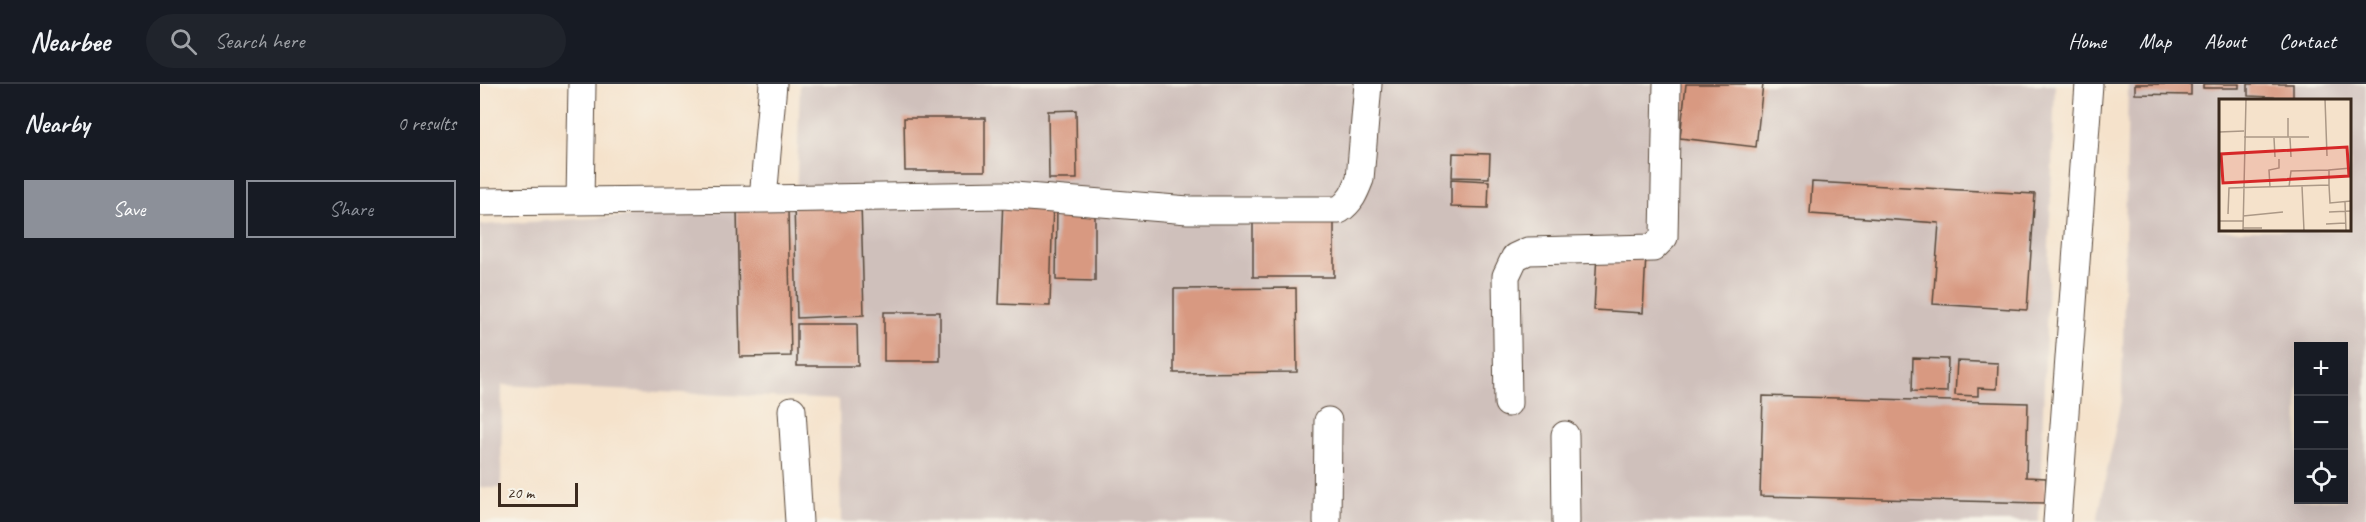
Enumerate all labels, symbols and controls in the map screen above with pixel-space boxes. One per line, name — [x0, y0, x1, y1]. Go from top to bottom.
search box — [146, 14, 566, 68]
text: Nearbee — [30, 24, 110, 59]
icon: search — [167, 25, 200, 58]
text: Search here — [215, 27, 304, 55]
text: Home — [2068, 28, 2106, 54]
text: Map — [2139, 28, 2171, 54]
text: About — [2204, 28, 2246, 54]
text: Contact — [2279, 28, 2336, 54]
inset map — [2219, 99, 2351, 231]
text: Nearby — [24, 107, 89, 140]
text: 0 results — [397, 111, 456, 136]
button: Save — [24, 180, 234, 238]
button: Share — [246, 180, 456, 238]
map controls — [2294, 342, 2348, 504]
button: + — [2294, 342, 2348, 396]
button: − — [2294, 396, 2348, 450]
button: locate — [2294, 450, 2348, 504]
scale bar — [498, 480, 578, 508]
text: 20 m — [507, 483, 534, 503]

